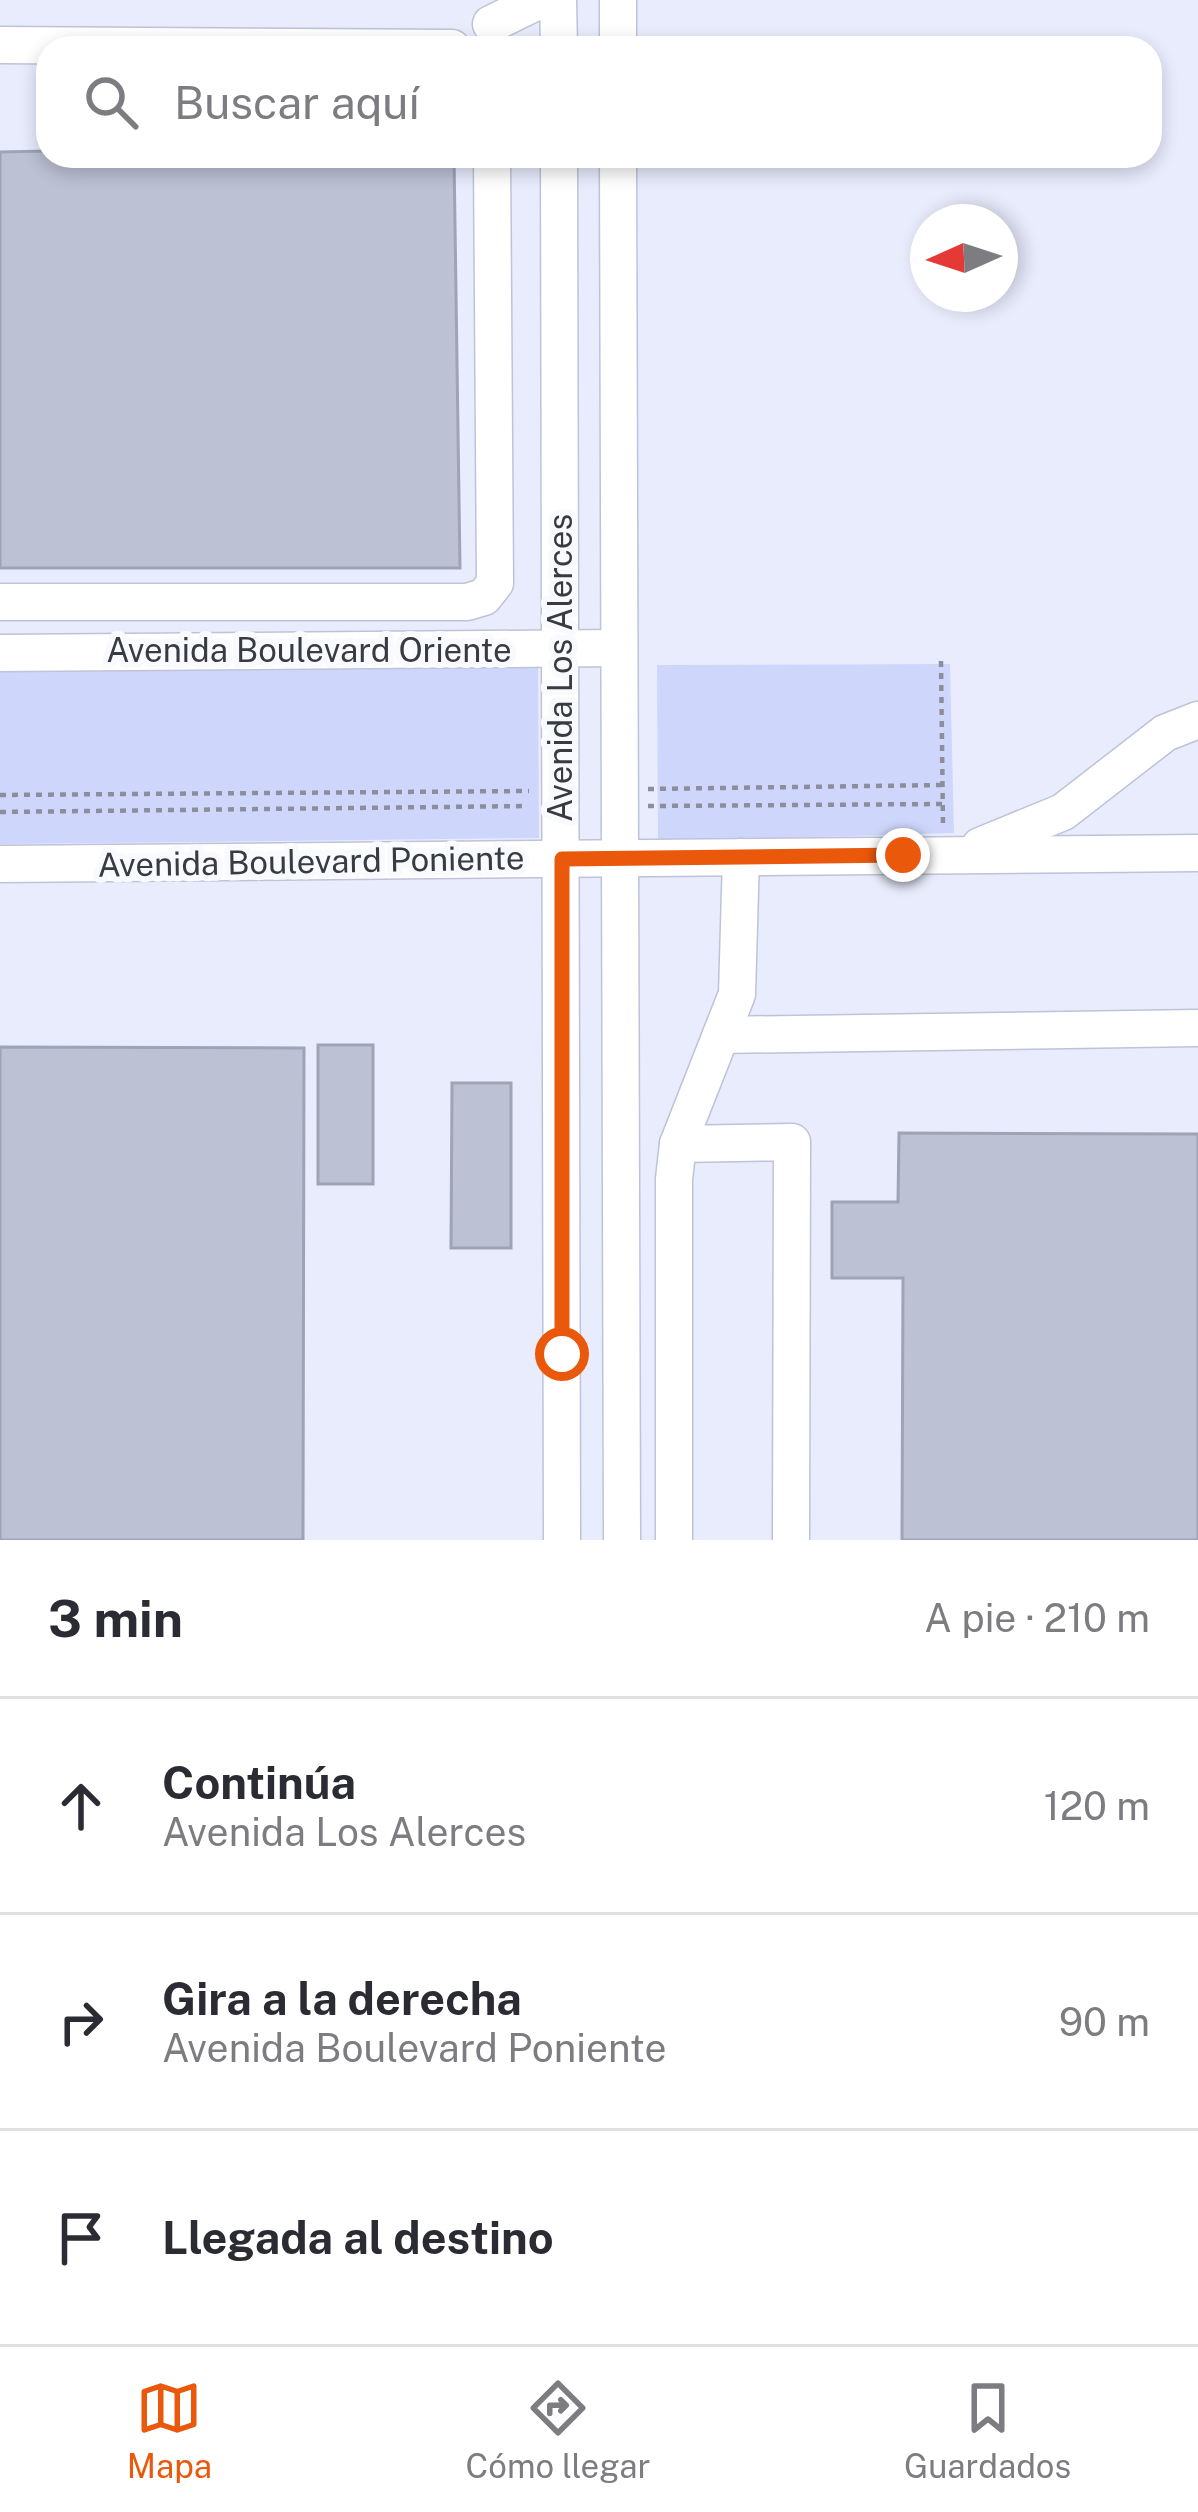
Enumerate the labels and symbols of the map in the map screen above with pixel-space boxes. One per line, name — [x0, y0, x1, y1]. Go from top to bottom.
north arrow — [910, 204, 1018, 312]
street label: Avenida Los Alerces — [541, 514, 579, 822]
street label: Avenida Boulevard Oriente — [106, 631, 512, 669]
route end — [876, 828, 930, 882]
street label: Avenida Boulevard Poniente — [97, 838, 525, 884]
route start — [535, 1327, 589, 1381]

